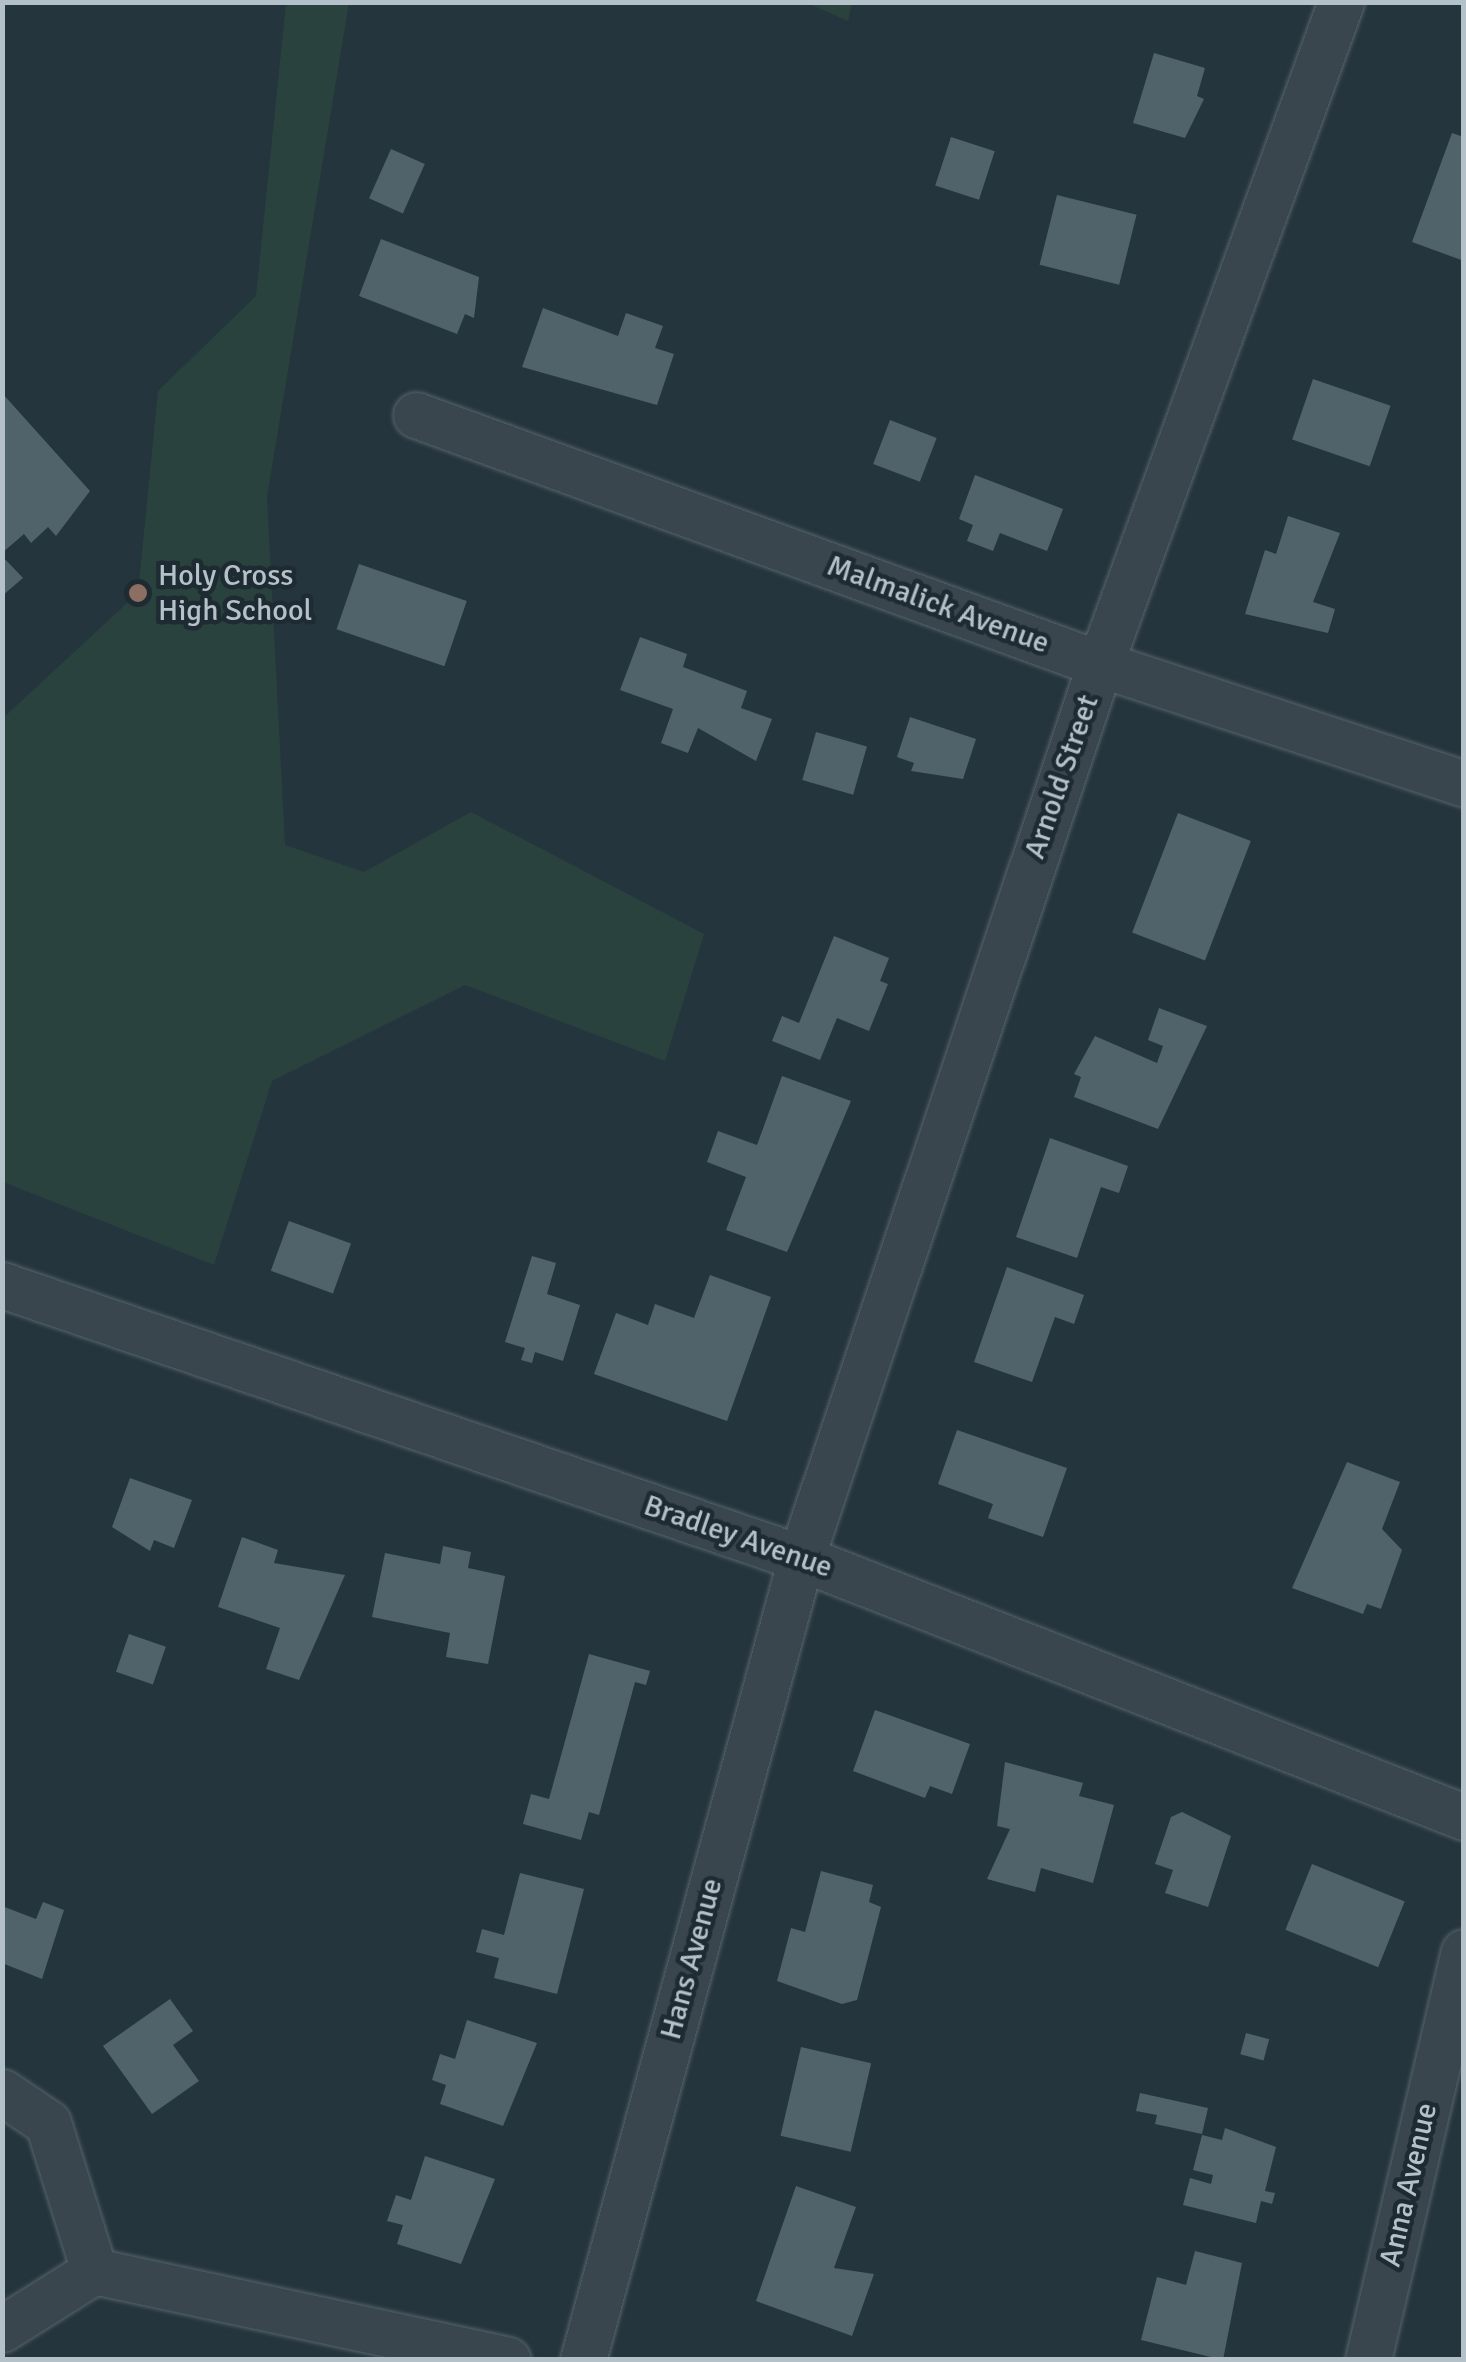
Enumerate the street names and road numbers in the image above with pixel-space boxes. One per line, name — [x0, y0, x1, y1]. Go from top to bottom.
street label: Malmalick Avenue — [822, 548, 1054, 662]
street label: Arnold Street — [1017, 690, 1107, 864]
street label: Bradley Avenue — [639, 1488, 837, 1586]
street label: Hans Avenue — [653, 1874, 731, 2044]
street label: Anna Avenue — [1373, 2100, 1445, 2270]

